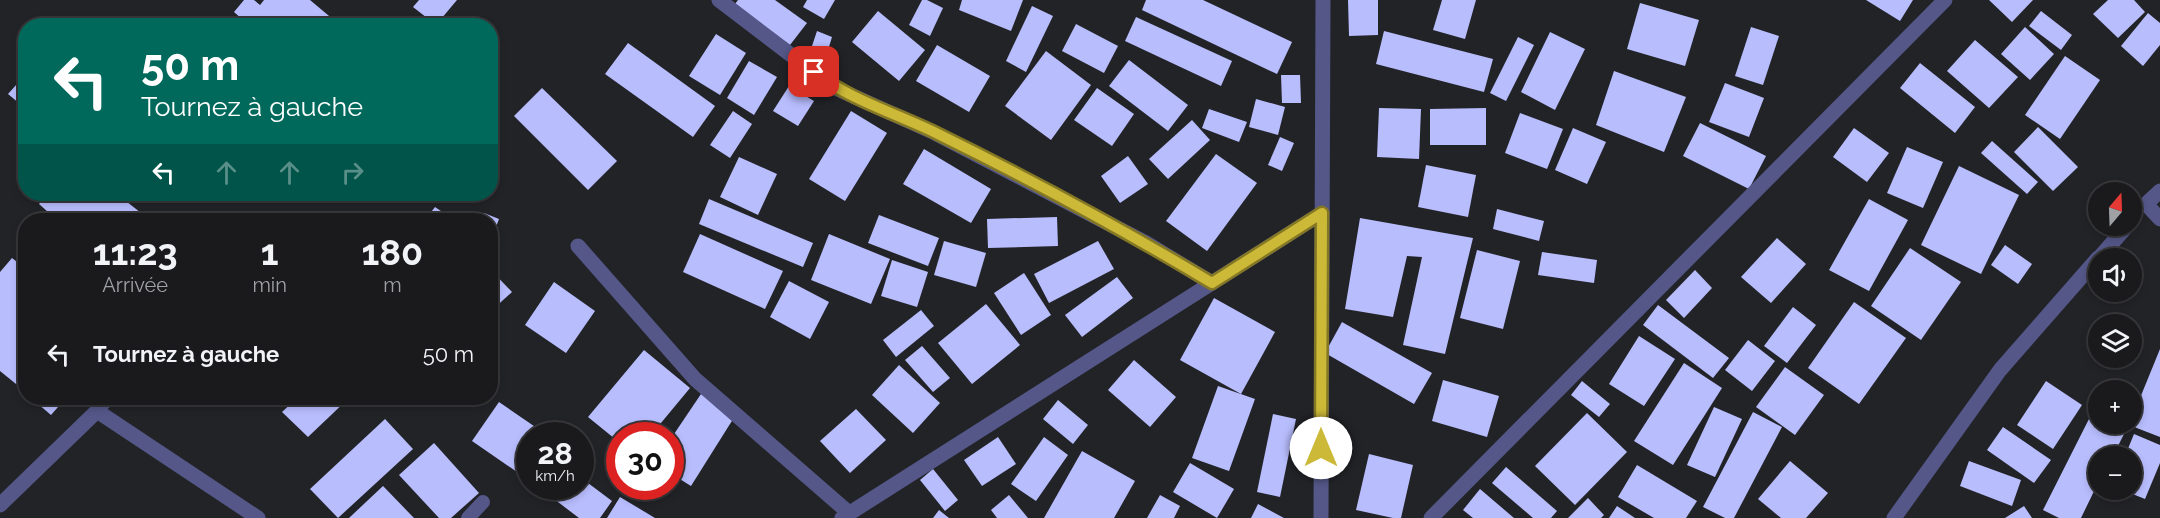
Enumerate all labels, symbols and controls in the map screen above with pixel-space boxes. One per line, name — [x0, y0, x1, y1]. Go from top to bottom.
text: 50 m — [141, 41, 239, 90]
icon: left — [42, 42, 120, 120]
pin — [788, 46, 839, 97]
icon: arrive — [797, 55, 830, 88]
text: Tournez à gauche — [141, 91, 363, 122]
icon: left — [147, 156, 180, 189]
icon: ahead — [210, 156, 243, 189]
icon: ahead — [273, 156, 306, 189]
icon: right — [336, 156, 369, 189]
north arrow — [2088, 182, 2142, 236]
map controls — [2088, 182, 2142, 500]
text: 11:23 — [93, 231, 178, 273]
text: 1 — [261, 231, 278, 273]
text: 180 — [362, 231, 423, 273]
button: sound — [2088, 248, 2142, 302]
text: Arrivée — [102, 273, 168, 297]
text: min — [252, 273, 287, 297]
text: m — [383, 273, 402, 297]
button: layers — [2088, 314, 2142, 368]
icon: left — [42, 338, 75, 371]
text: Tournez à gauche — [93, 341, 279, 367]
text: 50 m — [423, 341, 474, 367]
button: + — [2088, 380, 2142, 434]
position arrow — [1289, 416, 1353, 480]
speed limit sign: 30 — [606, 422, 684, 500]
text: 28 — [537, 436, 573, 471]
button: − — [2088, 446, 2142, 500]
text: km/h — [535, 467, 575, 485]

